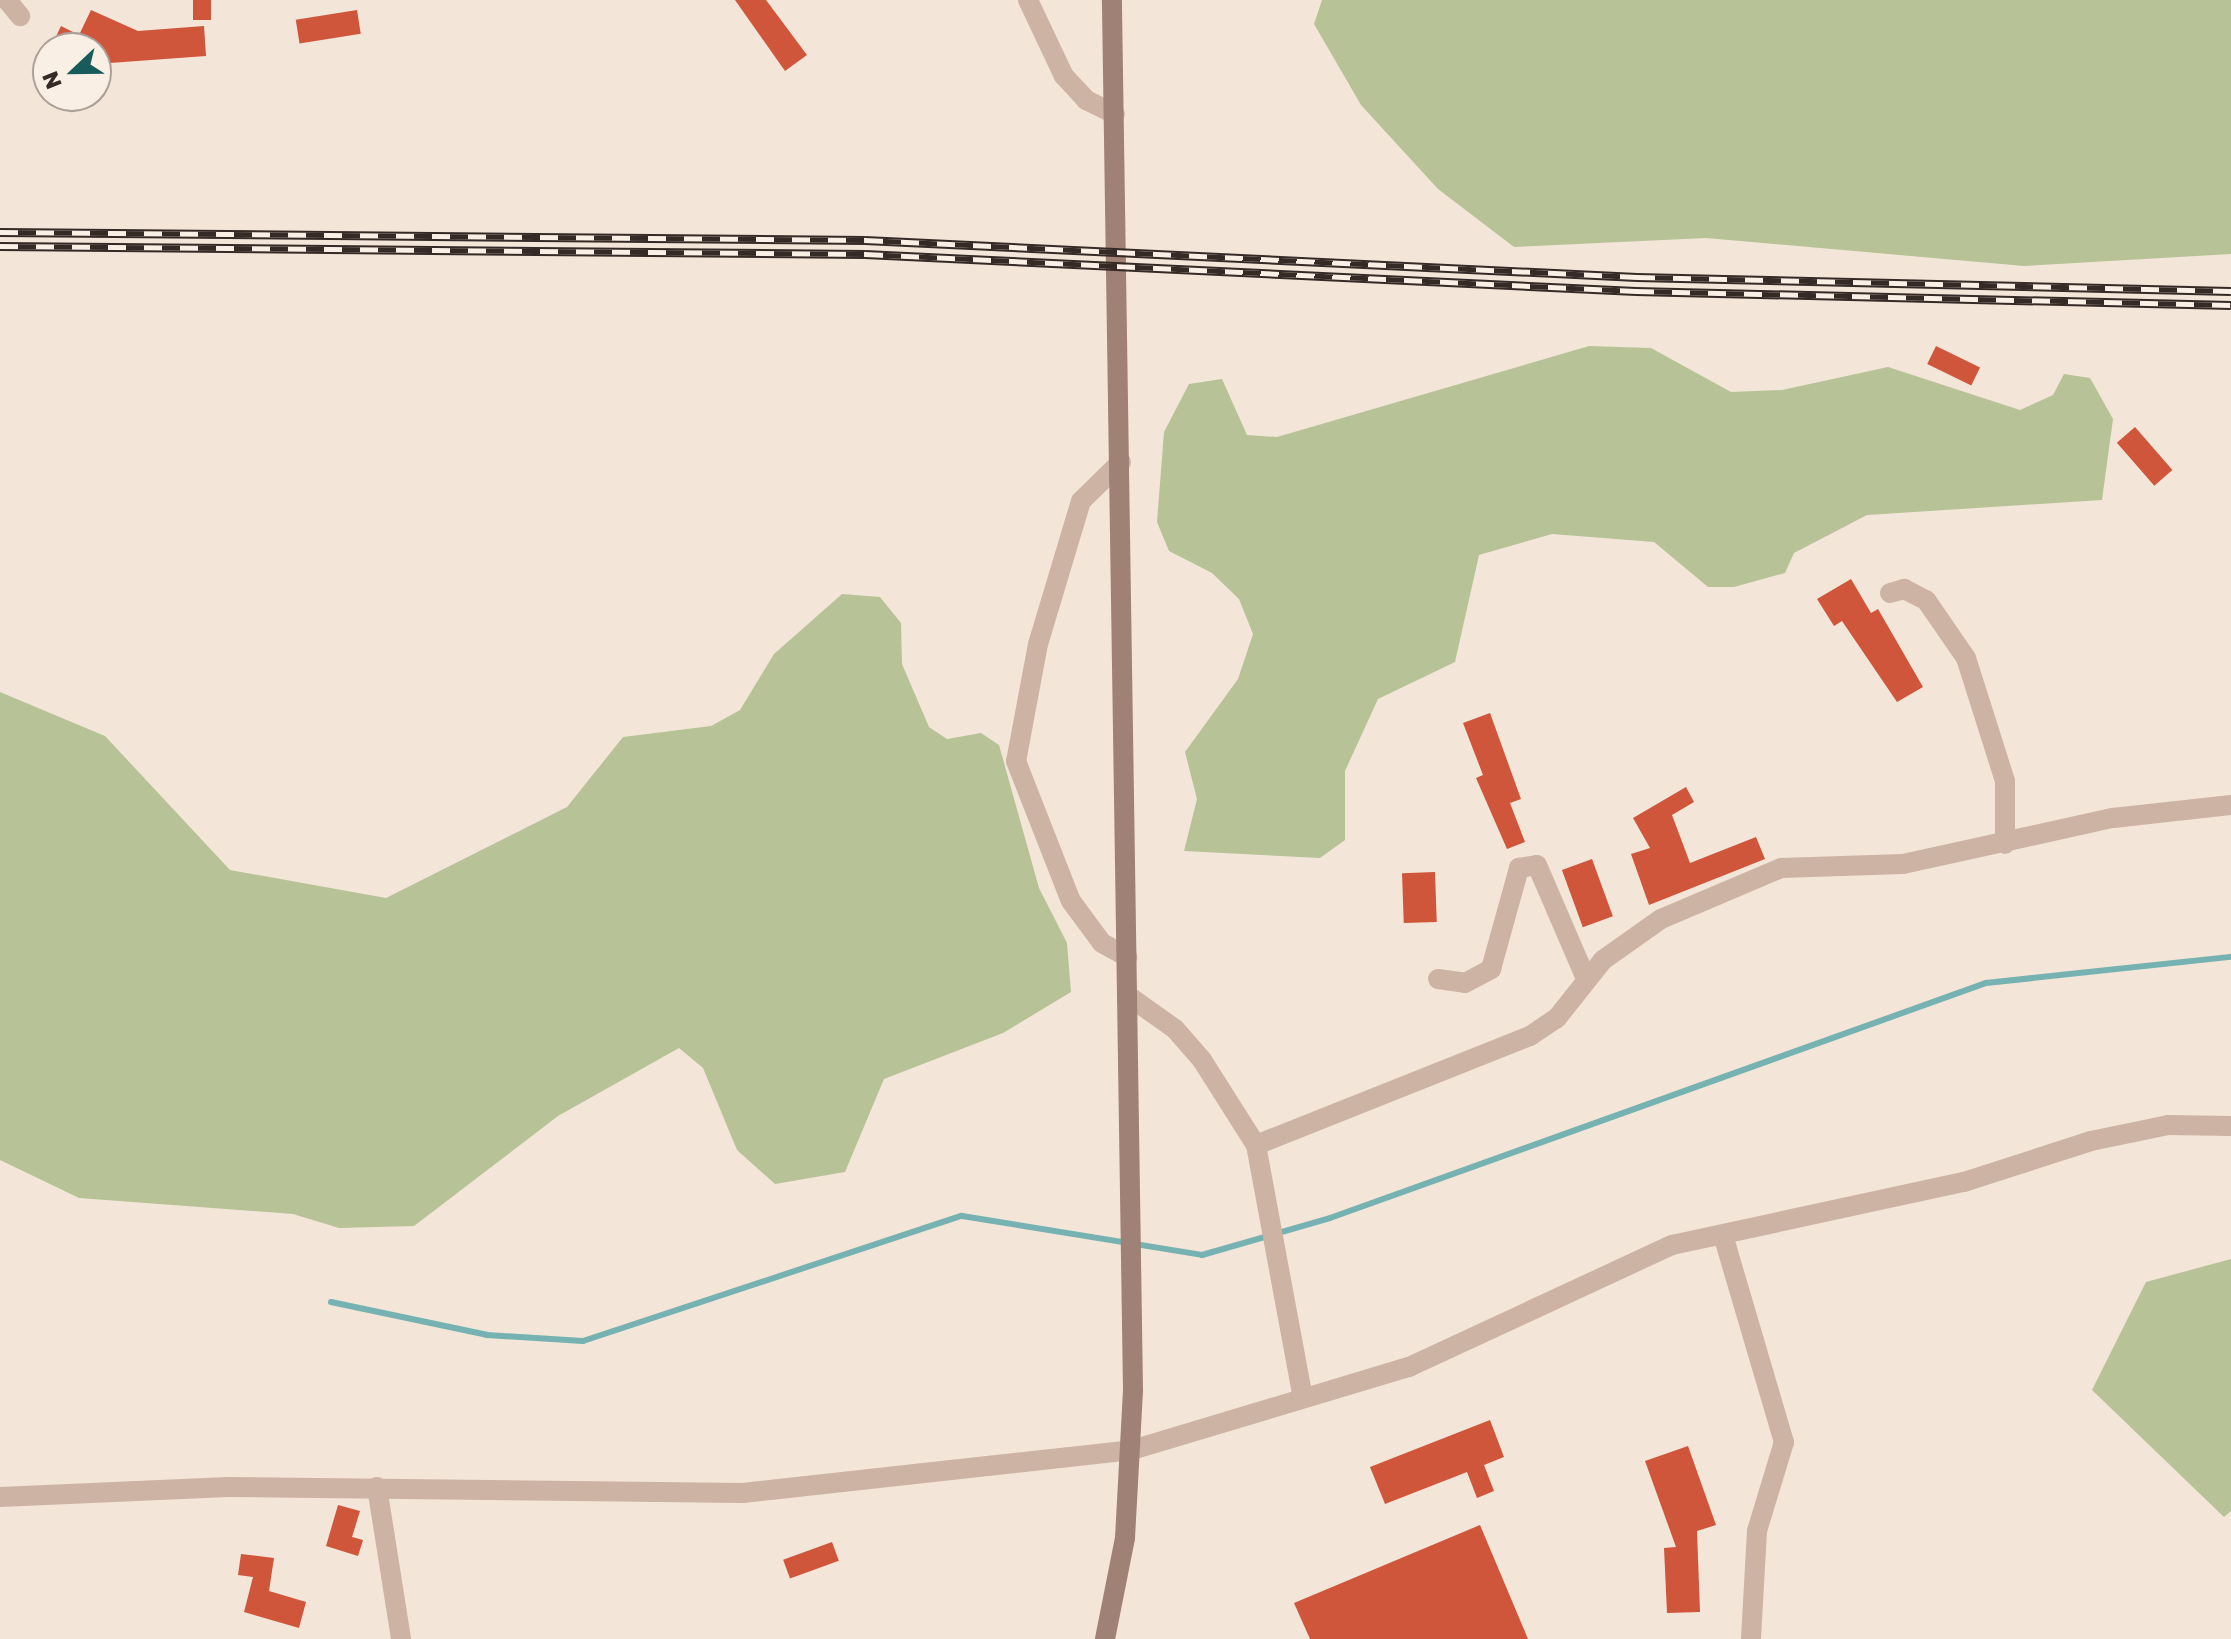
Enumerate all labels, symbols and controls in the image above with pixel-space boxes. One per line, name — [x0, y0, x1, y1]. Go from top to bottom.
north arrow — [32, 32, 112, 112]
text: N — [35, 68, 67, 93]

